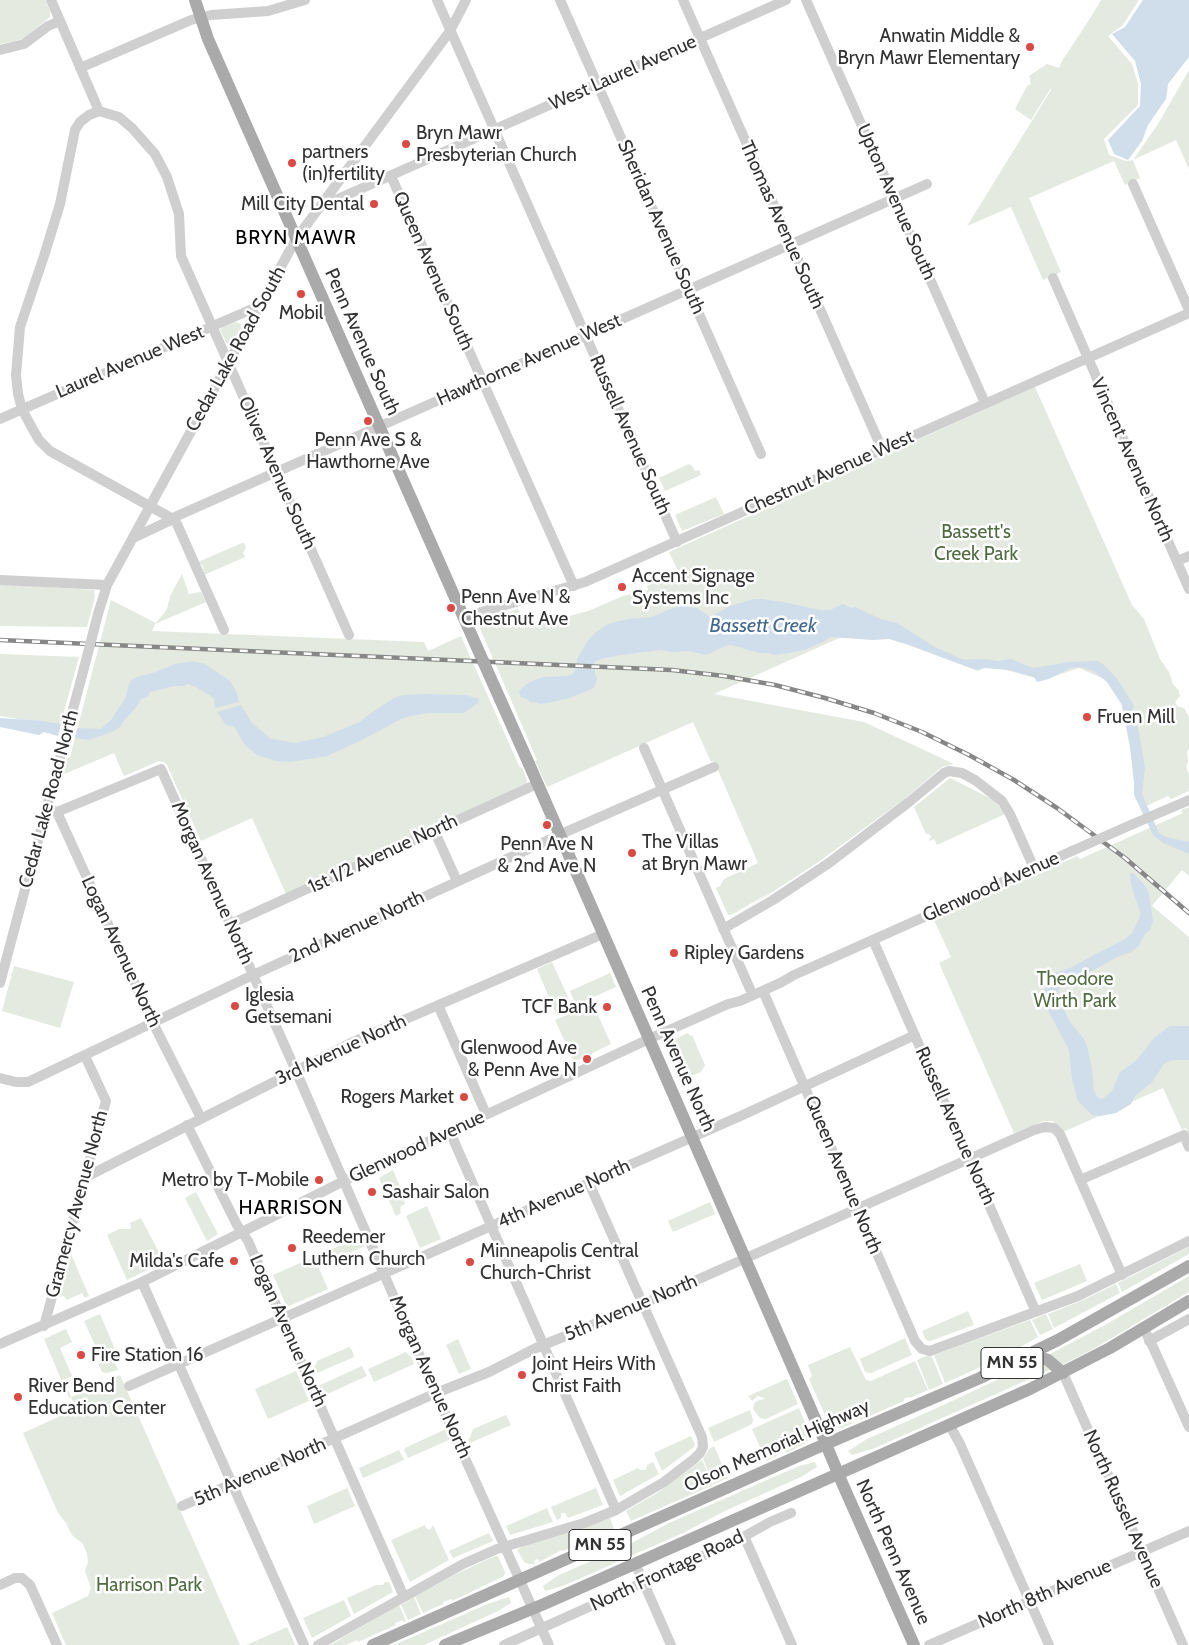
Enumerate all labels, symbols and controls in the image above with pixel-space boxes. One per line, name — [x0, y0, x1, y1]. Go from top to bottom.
place label: Anwatin Middle & Bryn Mawr Elementary — [837, 25, 1020, 69]
street label: West Laurel Avenue — [546, 30, 700, 116]
marker: Anwatin Middle & Bryn Mawr Elementary — [1024, 41, 1036, 53]
street label: Upton Avenue South — [851, 120, 941, 284]
place label: Bryn Mawr Presbyterian Church — [416, 122, 577, 166]
street label: Sheridan Avenue South — [612, 136, 710, 318]
street label: Thomas Avenue South — [735, 137, 829, 313]
marker: Bryn Mawr Presbyterian Church — [400, 138, 412, 150]
place label: partners (in)fertility — [302, 141, 385, 185]
marker: partners (in)fertility — [286, 157, 298, 169]
street label: Queen Avenue South — [388, 188, 478, 354]
place label: Mill City Dental — [241, 193, 364, 215]
marker: Mill City Dental — [368, 198, 380, 210]
district label: BRYN MAWR — [234, 226, 358, 250]
street label: Cedar Lake Road South — [181, 262, 291, 436]
street label: Penn Avenue South — [319, 265, 405, 419]
marker: Mobil — [295, 288, 307, 300]
place label: Mobil — [279, 302, 323, 324]
street label: Hawthorne Avenue West — [433, 309, 625, 411]
street label: Laurel Avenue West — [53, 321, 207, 403]
street label: Russell Avenue South — [584, 352, 676, 518]
street label: Vincent Avenue North — [1086, 374, 1178, 546]
street label: Oliver Avenue South — [233, 393, 321, 553]
marker: Penn Ave S & Hawthorne Ave — [362, 415, 374, 427]
street label: Chestnut Avenue West — [741, 425, 917, 521]
place label: Penn Ave S & Hawthorne Ave — [306, 429, 430, 473]
park label: Bassett's Creek Park — [934, 521, 1018, 565]
place label: Accent Signage Systems Inc — [632, 565, 755, 609]
marker: Accent Signage Systems Inc — [616, 581, 628, 593]
place label: Penn Ave N & Chestnut Ave — [461, 586, 570, 630]
marker: Penn Ave N & Chestnut Ave — [445, 602, 457, 614]
water label: Bassett Creek — [709, 614, 817, 638]
place label: Fruen Mill — [1097, 706, 1175, 728]
street label: Cedar Lake Road North — [14, 707, 84, 891]
marker: Fruen Mill — [1081, 711, 1093, 723]
street label: Morgan Avenue North — [166, 798, 258, 968]
street label: 1st 1/2 Avenue North — [305, 809, 461, 899]
marker: Penn Ave N & 2nd Ave N — [541, 819, 553, 831]
place label: The Villas at Bryn Mawr — [642, 831, 747, 875]
place label: Penn Ave N & 2nd Ave N — [498, 833, 596, 877]
marker: The Villas at Bryn Mawr — [626, 847, 638, 859]
street label: Glenwood Avenue — [919, 847, 1063, 927]
street label: Logan Avenue North — [76, 873, 166, 1031]
street label: 2nd Avenue North — [286, 886, 428, 968]
place label: Ripley Gardens — [684, 942, 804, 964]
marker: Ripley Gardens — [668, 947, 680, 959]
park label: Theodore Wirth Park — [1033, 968, 1117, 1012]
street label: Penn Avenue North — [636, 983, 720, 1135]
place label: Iglesia Getsemani — [245, 984, 332, 1028]
place label: TCF Bank — [522, 996, 597, 1018]
marker: Iglesia Getsemani — [229, 1000, 241, 1012]
marker: TCF Bank — [601, 1001, 613, 1013]
street label: 3rd Avenue North — [272, 1010, 410, 1090]
place label: Glenwood Ave & Penn Ave N — [460, 1037, 577, 1081]
street label: Russell Avenue North — [910, 1043, 1000, 1209]
marker: Glenwood Ave & Penn Ave N — [581, 1053, 593, 1065]
place label: Rogers Market — [340, 1086, 454, 1108]
marker: Rogers Market — [458, 1091, 470, 1103]
street label: Queen Avenue North — [799, 1092, 887, 1258]
street label: Glenwood Avenue — [346, 1106, 488, 1188]
street label: Gramercy Avenue North — [41, 1108, 113, 1300]
street label: 4th Avenue North — [494, 1155, 634, 1233]
place label: Metro by T-Mobile — [161, 1169, 309, 1191]
marker: Metro by T-Mobile — [313, 1174, 325, 1186]
place label: Sashair Salon — [382, 1181, 489, 1203]
marker: Sashair Salon — [366, 1186, 378, 1198]
district label: HARRISON — [238, 1196, 344, 1220]
place label: Reedemer Luthern Church — [302, 1226, 425, 1270]
place label: Minneapolis Central Church-Christ — [480, 1240, 639, 1284]
marker: Reedemer Luthern Church — [286, 1242, 298, 1254]
place label: Milda's Cafe — [129, 1250, 224, 1272]
street label: Logan Avenue North — [244, 1251, 332, 1411]
marker: Milda's Cafe — [228, 1255, 240, 1267]
marker: Minneapolis Central Church-Christ — [464, 1256, 476, 1268]
street label: 5th Avenue North — [561, 1270, 701, 1346]
street label: Morgan Avenue North — [384, 1292, 476, 1462]
place label: Fire Station 16 — [91, 1344, 203, 1366]
road number: MN 55 — [981, 1348, 1043, 1379]
marker: Fire Station 16 — [75, 1349, 87, 1361]
place label: Joint Heirs With Christ Faith — [532, 1353, 656, 1397]
marker: Joint Heirs With Christ Faith — [516, 1369, 528, 1381]
place label: River Bend Education Center — [28, 1375, 166, 1419]
marker: River Bend Education Center — [12, 1391, 24, 1403]
street label: Olson Memorial Highway — [681, 1395, 873, 1497]
street label: North Russell Avenue — [1078, 1426, 1168, 1592]
street label: 5th Avenue North — [190, 1433, 330, 1511]
street label: North Penn Avenue — [851, 1476, 935, 1628]
street label: North Frontage Road — [587, 1525, 747, 1617]
road number: MN 55 — [569, 1530, 631, 1560]
street label: North 8th Avenue — [975, 1554, 1115, 1634]
park label: Harrison Park — [96, 1574, 202, 1596]

